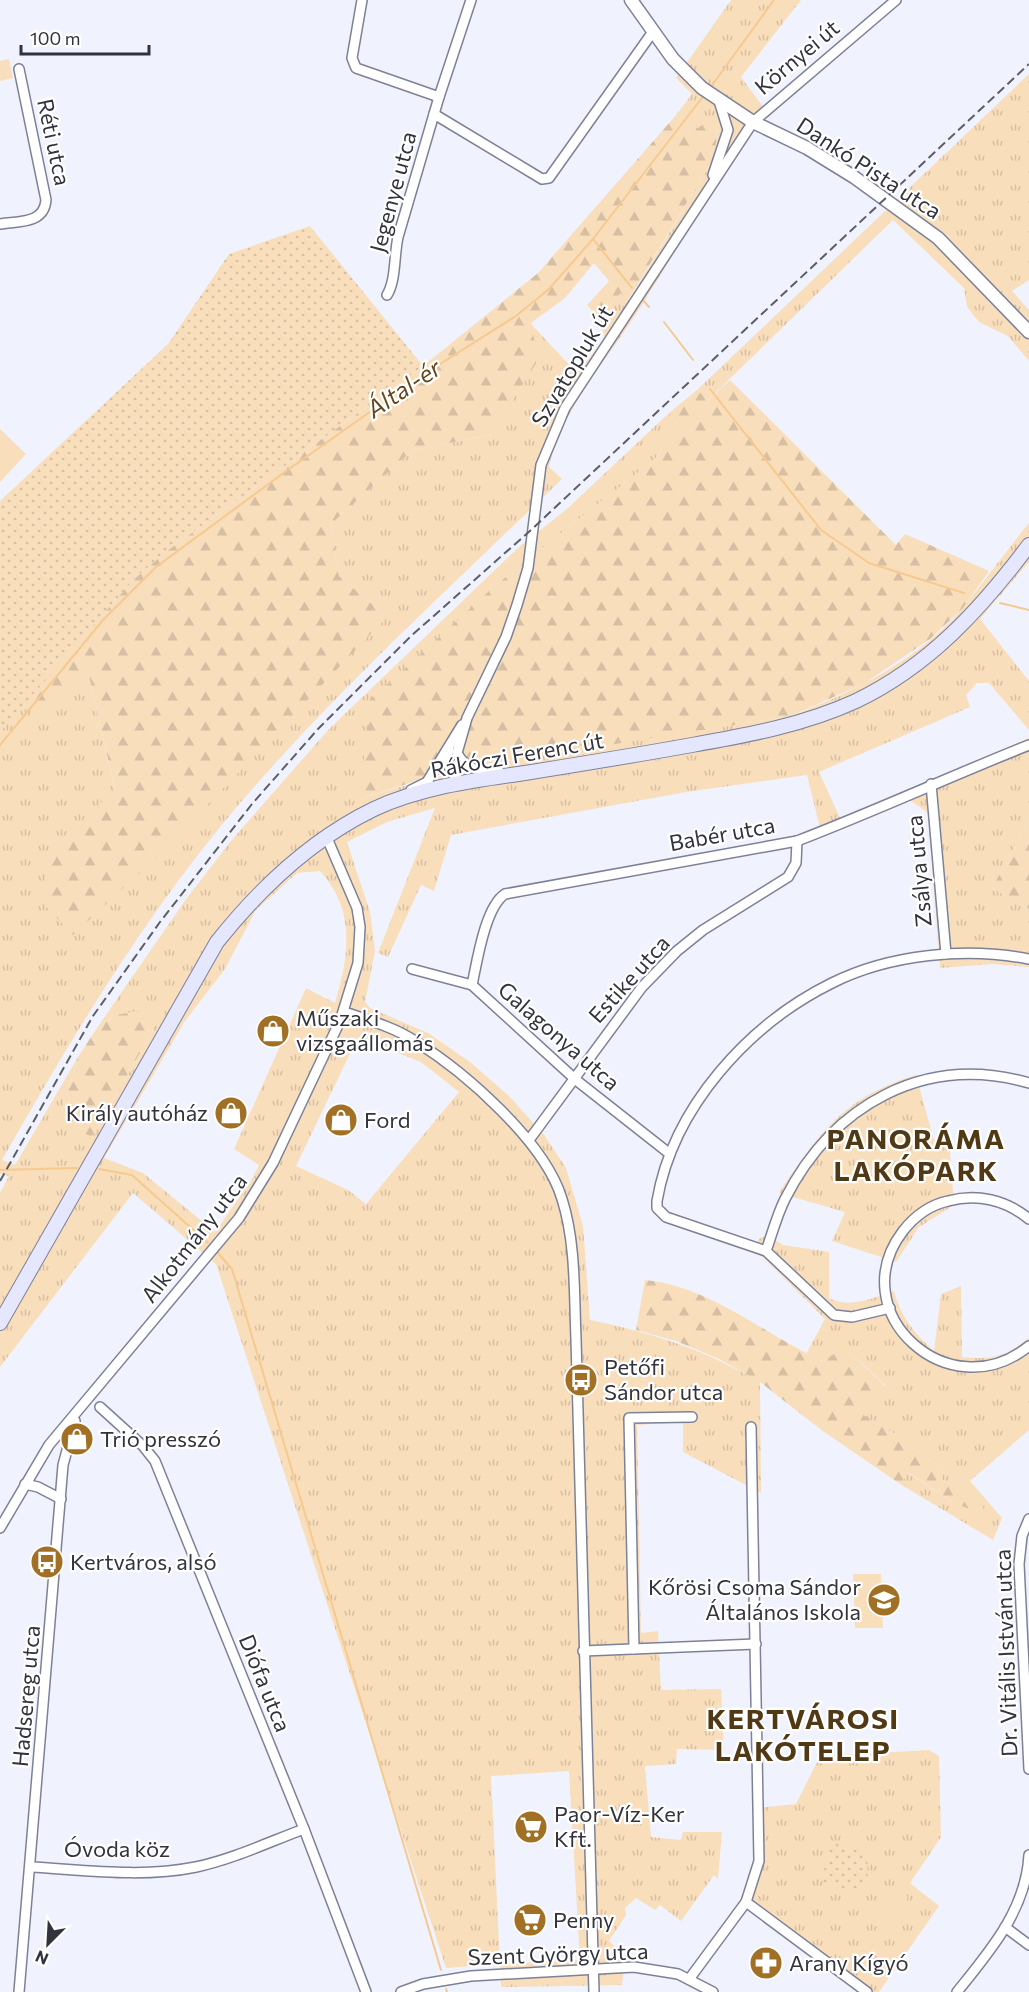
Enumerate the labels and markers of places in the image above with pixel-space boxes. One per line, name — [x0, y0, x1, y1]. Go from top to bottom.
place label: Műszaki vizsgaállomás — [296, 1004, 434, 1056]
shop icon: Műszaki vizsgaállomás — [255, 1013, 291, 1049]
shop icon: Király autóház — [213, 1095, 249, 1131]
place label: Király autóház — [66, 1099, 208, 1126]
shop icon: Ford — [323, 1102, 359, 1138]
place label: Ford — [364, 1106, 410, 1133]
place label: Petőfi Sándor utca — [604, 1353, 723, 1405]
bus stop icon: Petőfi Sándor utca — [563, 1362, 599, 1398]
shop icon: Trió presszó — [59, 1421, 95, 1457]
place label: Trió presszó — [100, 1425, 221, 1452]
bus stop icon: Kertváros, alsó — [29, 1544, 65, 1580]
place label: Kertváros, alsó — [70, 1548, 217, 1575]
place label: Kőrösi Csoma Sándor Általános Iskola — [648, 1573, 861, 1625]
school or university icon: Kőrösi Csoma Sándor Általános Iskola — [866, 1582, 902, 1618]
place label: Paor-Víz-Ker Kft. — [554, 1800, 685, 1852]
supermarket icon: Paor-Víz-Ker Kft. — [513, 1809, 549, 1845]
supermarket icon: Penny — [512, 1902, 548, 1938]
place label: Penny — [553, 1906, 614, 1933]
pharmacy icon: Arany Kígyó — [748, 1945, 784, 1981]
place label: Arany Kígyó — [789, 1949, 909, 1976]

